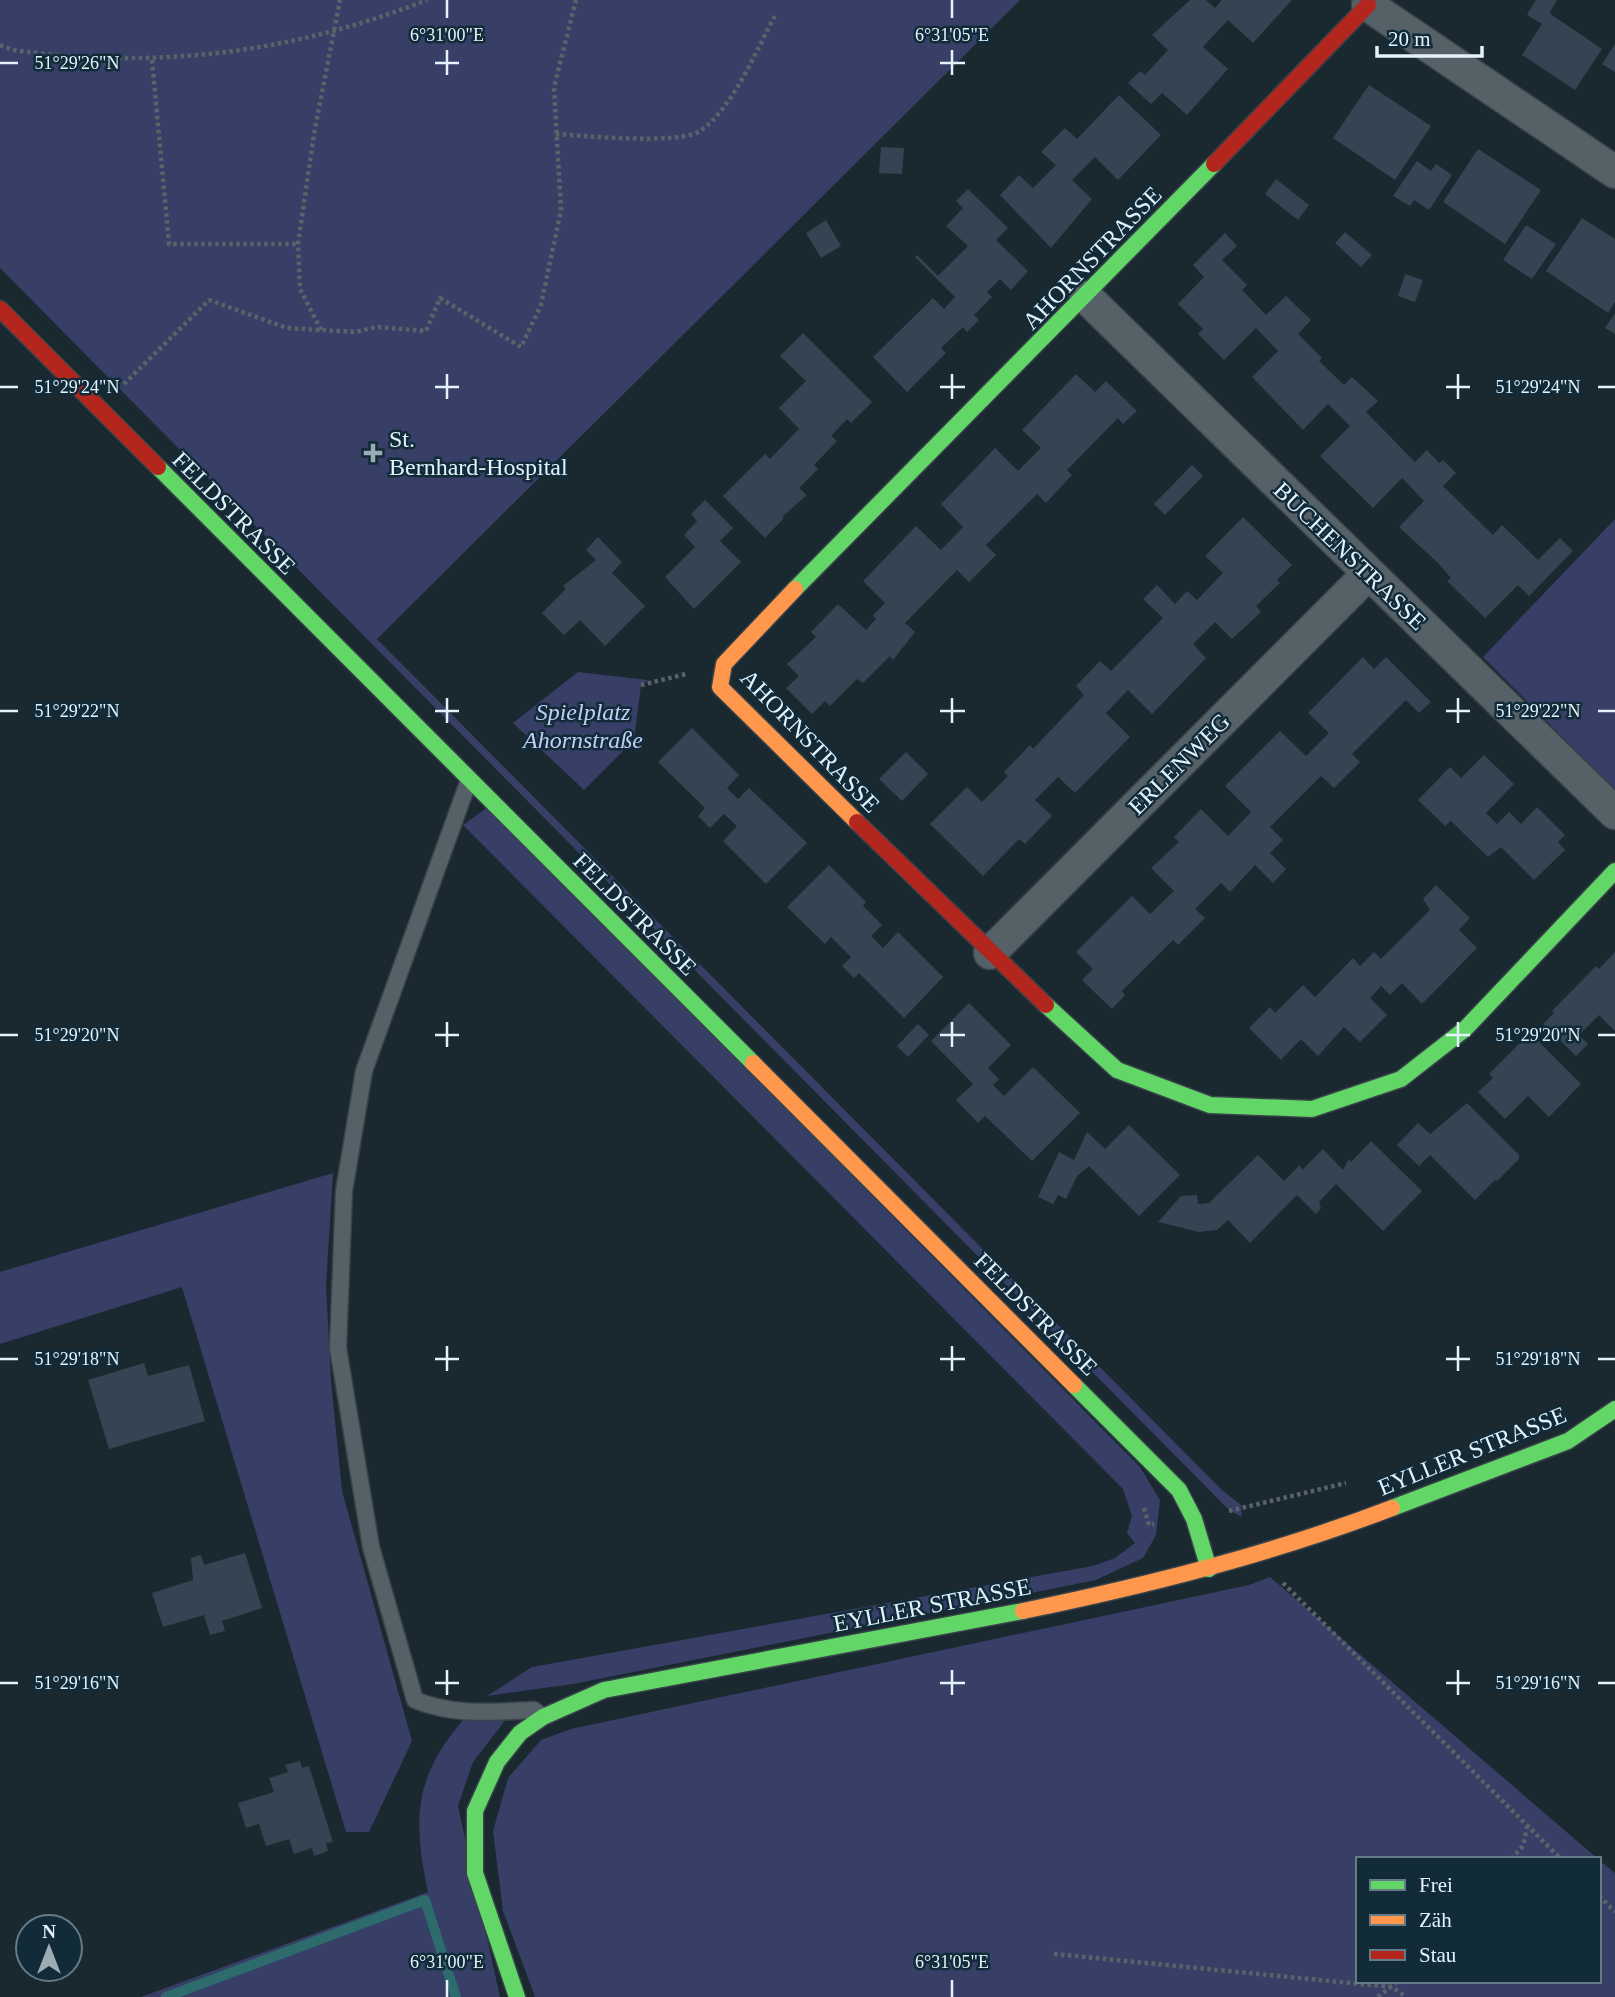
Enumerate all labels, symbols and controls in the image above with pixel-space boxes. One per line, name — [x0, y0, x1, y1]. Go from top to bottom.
scale bar — [1377, 14, 1482, 58]
text: 6°31'00"E — [410, 25, 484, 45]
text: 6°31'05"E — [915, 25, 989, 45]
text: 20 m — [1388, 27, 1431, 51]
text: 51°29'26"N — [35, 53, 119, 73]
street label: AHORNSTRASSE — [1017, 181, 1167, 335]
text: 51°29'24"N — [35, 377, 119, 397]
text: 51°29'24"N — [1496, 377, 1580, 397]
place label: St. Bernhard-Hospital — [389, 426, 568, 480]
marker: St. Bernhard-Hospital — [363, 443, 383, 463]
street label: FELDSTRASSE — [167, 446, 301, 580]
street label: BUCHENSTRASSE — [1269, 477, 1431, 635]
street label: AHORNSTRASSE — [735, 664, 885, 818]
park label: Spielplatz Ahornstraße — [521, 699, 643, 753]
text: 51°29'22"N — [35, 701, 119, 721]
text: 51°29'22"N — [1496, 701, 1580, 721]
street label: ERLENWEG — [1123, 708, 1235, 820]
street label: FELDSTRASSE — [568, 847, 702, 981]
text: 51°29'20"N — [35, 1025, 119, 1045]
text: 51°29'20"N — [1496, 1025, 1580, 1045]
street label: FELDSTRASSE — [969, 1247, 1103, 1381]
text: 51°29'18"N — [35, 1349, 119, 1369]
text: 51°29'18"N — [1496, 1349, 1580, 1369]
street label: EYLLER STRASSE — [1374, 1401, 1570, 1501]
street label: EYLLER STRASSE — [831, 1573, 1033, 1637]
text: 51°29'16"N — [35, 1673, 119, 1693]
text: 51°29'16"N — [1496, 1673, 1580, 1693]
legend — [1356, 1857, 1601, 1983]
text: Frei — [1419, 1873, 1453, 1897]
text: Zäh — [1419, 1908, 1452, 1932]
north arrow — [14, 1913, 84, 1983]
text: N — [42, 1921, 56, 1942]
text: Stau — [1419, 1943, 1457, 1967]
text: 6°31'00"E — [410, 1952, 484, 1972]
text: 6°31'05"E — [915, 1952, 989, 1972]

